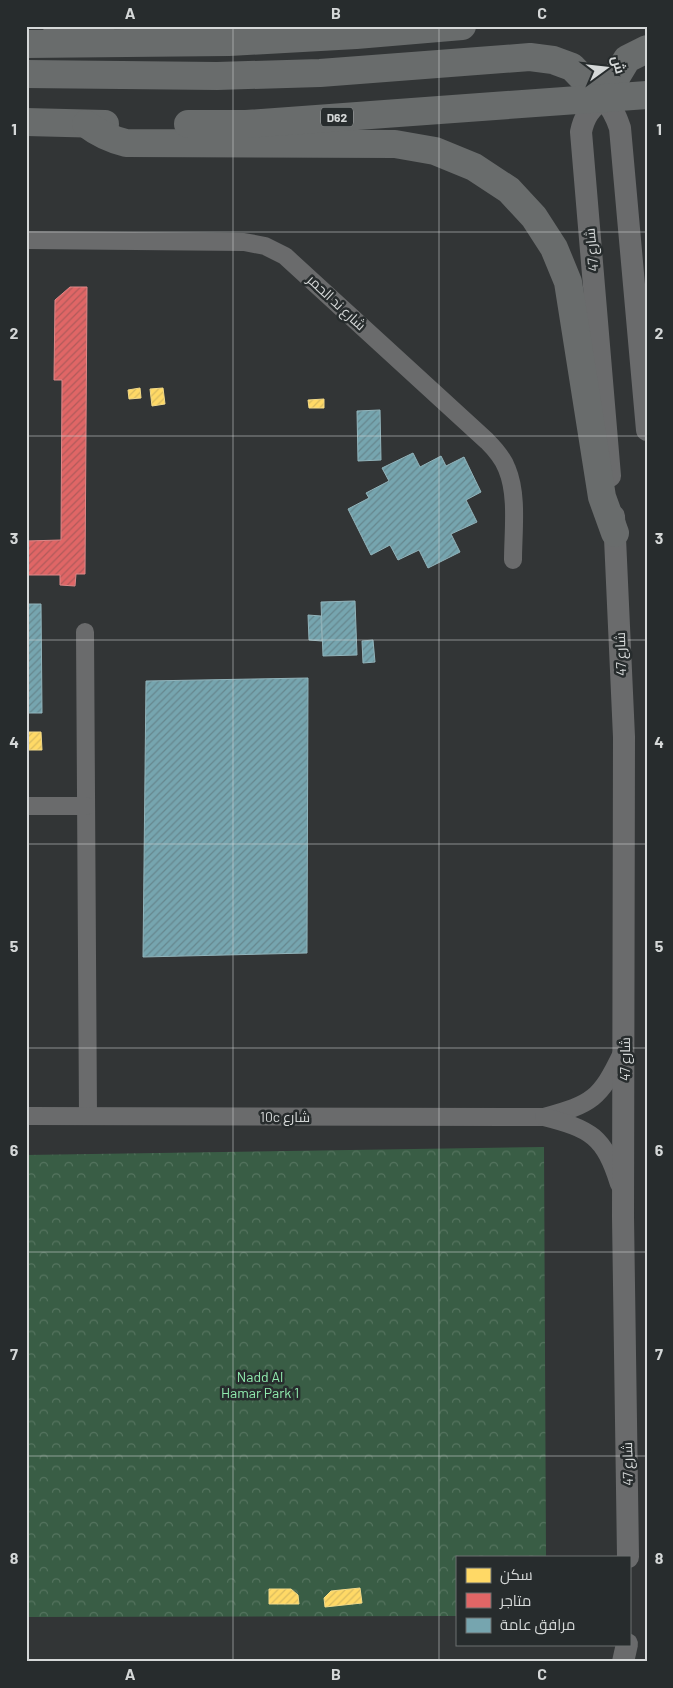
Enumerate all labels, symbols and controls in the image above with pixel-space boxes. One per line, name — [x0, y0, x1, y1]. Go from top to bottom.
text: A — [125, 3, 136, 22]
text: B — [331, 3, 341, 22]
text: C — [537, 3, 547, 22]
north arrow — [580, 42, 630, 92]
text: ش — [608, 54, 630, 76]
road number: D62 — [321, 108, 353, 126]
text: 1 — [11, 119, 17, 138]
text: 1 — [656, 119, 662, 138]
street label: شارع 47 — [581, 227, 602, 273]
street label: شارع ند الحمر — [303, 270, 370, 334]
text: 2 — [10, 323, 19, 342]
text: 2 — [655, 323, 664, 342]
text: 3 — [10, 528, 18, 547]
text: 3 — [655, 528, 663, 547]
street label: شارع 47 — [611, 632, 630, 676]
text: 4 — [9, 732, 19, 751]
text: 4 — [654, 732, 664, 751]
text: 5 — [10, 936, 19, 955]
text: 5 — [655, 936, 664, 955]
street label: شارع 47 — [616, 1037, 634, 1081]
street label: 10c شارع — [260, 1108, 310, 1126]
text: 6 — [10, 1140, 19, 1159]
text: 6 — [655, 1140, 664, 1159]
text: 7 — [10, 1344, 18, 1363]
text: 7 — [655, 1344, 663, 1363]
park label: Nadd Al Hamar Park 1 — [221, 1368, 299, 1401]
street label: شارع 47 — [618, 1442, 637, 1486]
text: 8 — [10, 1548, 19, 1567]
text: 8 — [655, 1548, 664, 1567]
legend — [456, 1556, 630, 1646]
text: سكن — [500, 1565, 533, 1585]
text: متاجر — [499, 1591, 531, 1610]
text: مرافق عامة — [500, 1615, 575, 1635]
text: A — [125, 1664, 136, 1683]
text: B — [331, 1664, 341, 1683]
text: C — [537, 1664, 547, 1683]

